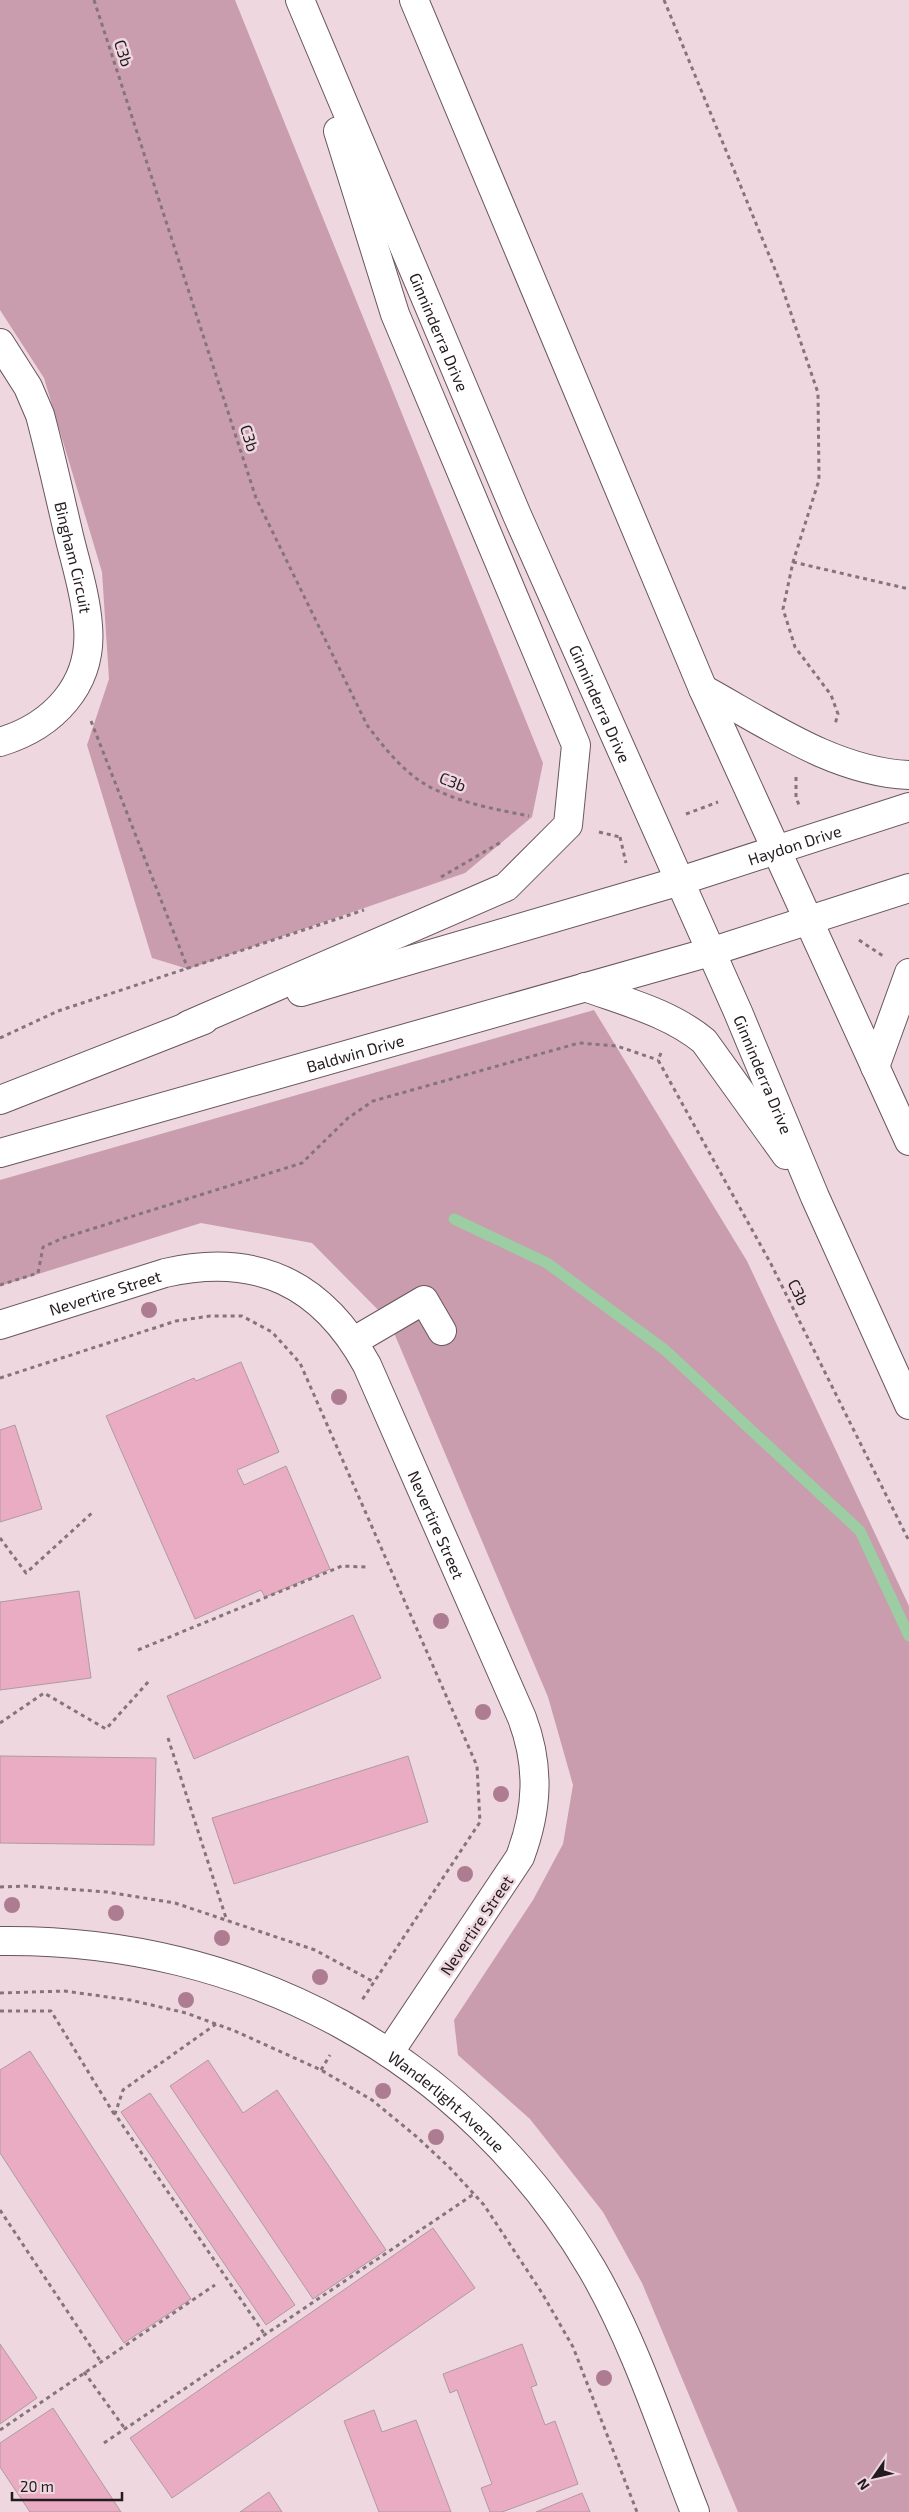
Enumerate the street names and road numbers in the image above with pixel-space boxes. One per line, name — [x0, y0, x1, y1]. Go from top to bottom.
street label: C3b — [111, 37, 137, 69]
street label: Ginninderra Drive — [406, 270, 473, 394]
street label: C3b — [237, 422, 263, 454]
street label: Bingham Circuit — [52, 500, 96, 614]
street label: Ginninderra Drive — [566, 642, 635, 765]
street label: C3b — [437, 767, 469, 795]
street label: Haydon Drive — [745, 820, 843, 868]
street label: Ginninderra Drive — [731, 1012, 797, 1136]
street label: Baldwin Drive — [304, 1030, 406, 1075]
street label: Nevertire Street — [47, 1265, 163, 1318]
street label: C3b — [785, 1276, 813, 1308]
street label: Nevertire Street — [405, 1467, 469, 1582]
street label: Nevertire Street — [436, 1872, 516, 1978]
street label: Wanderlight Avenue — [385, 2046, 509, 2156]

